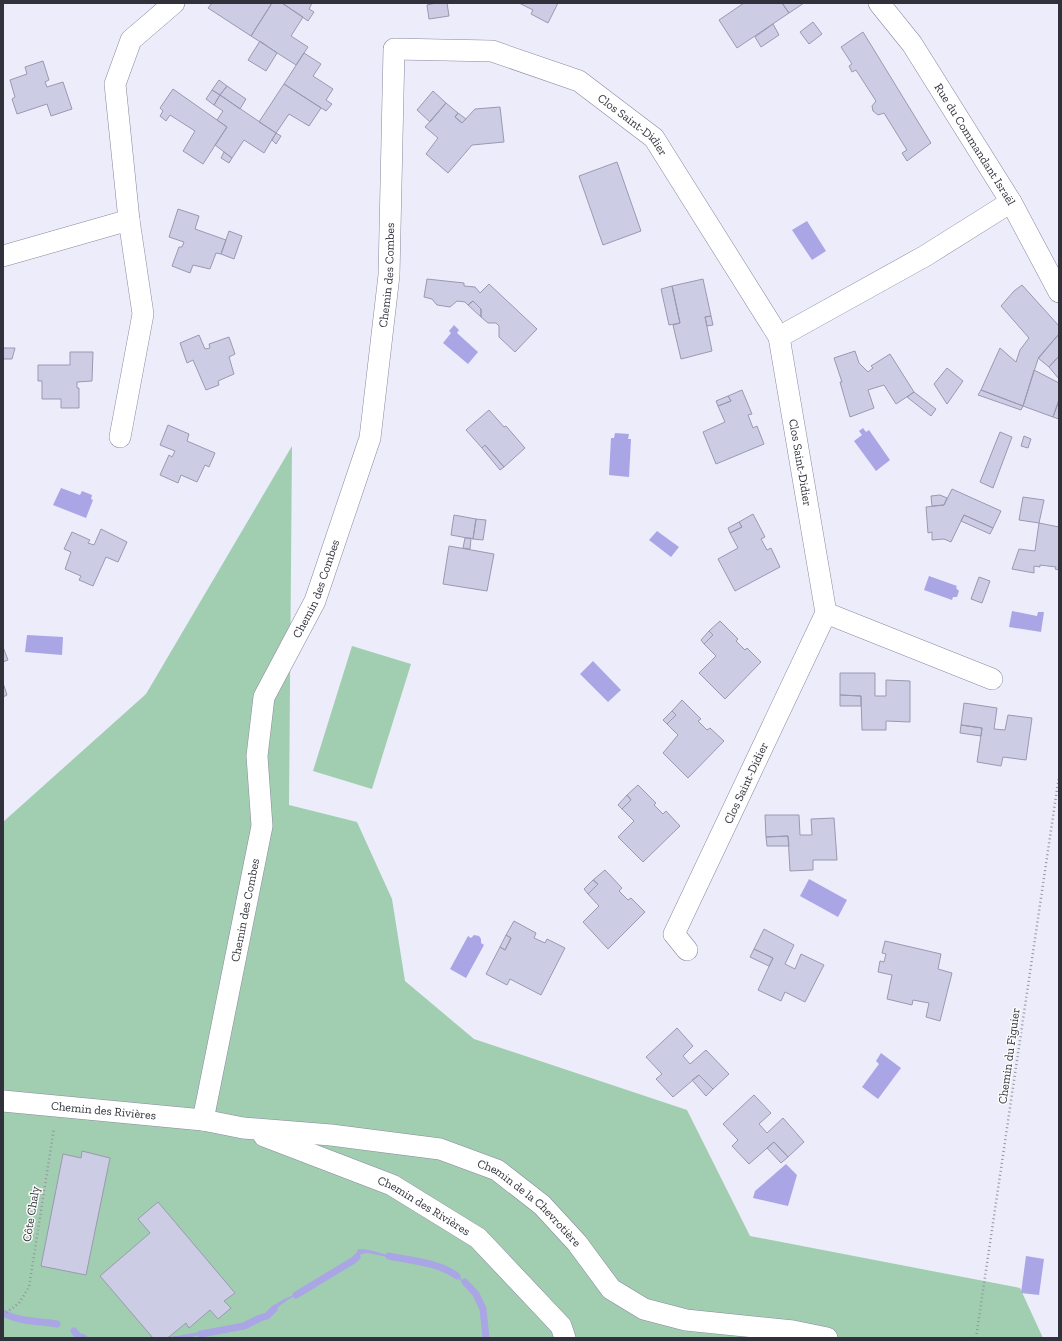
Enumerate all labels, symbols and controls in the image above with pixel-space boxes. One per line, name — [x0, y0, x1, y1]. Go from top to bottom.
street label: Rue du Commandant Israël — [931, 81, 1018, 207]
street label: Clos Saint-Didier — [595, 91, 670, 158]
street label: Chemin des Combes — [376, 222, 397, 328]
street label: Clos Saint-Didier — [786, 418, 815, 507]
street label: Chemin des Combes — [290, 538, 342, 640]
street label: Clos Saint-Didier — [721, 740, 771, 826]
street label: Chemin des Combes — [228, 857, 262, 963]
street label: Chemin du Figuier — [995, 1007, 1023, 1105]
street label: Chemin des Rivières — [50, 1099, 157, 1123]
street label: Chemin de la Chevrotière — [475, 1156, 584, 1250]
street label: Chemin des Rivières — [376, 1173, 473, 1239]
street label: Côte Chaly — [20, 1184, 42, 1243]

